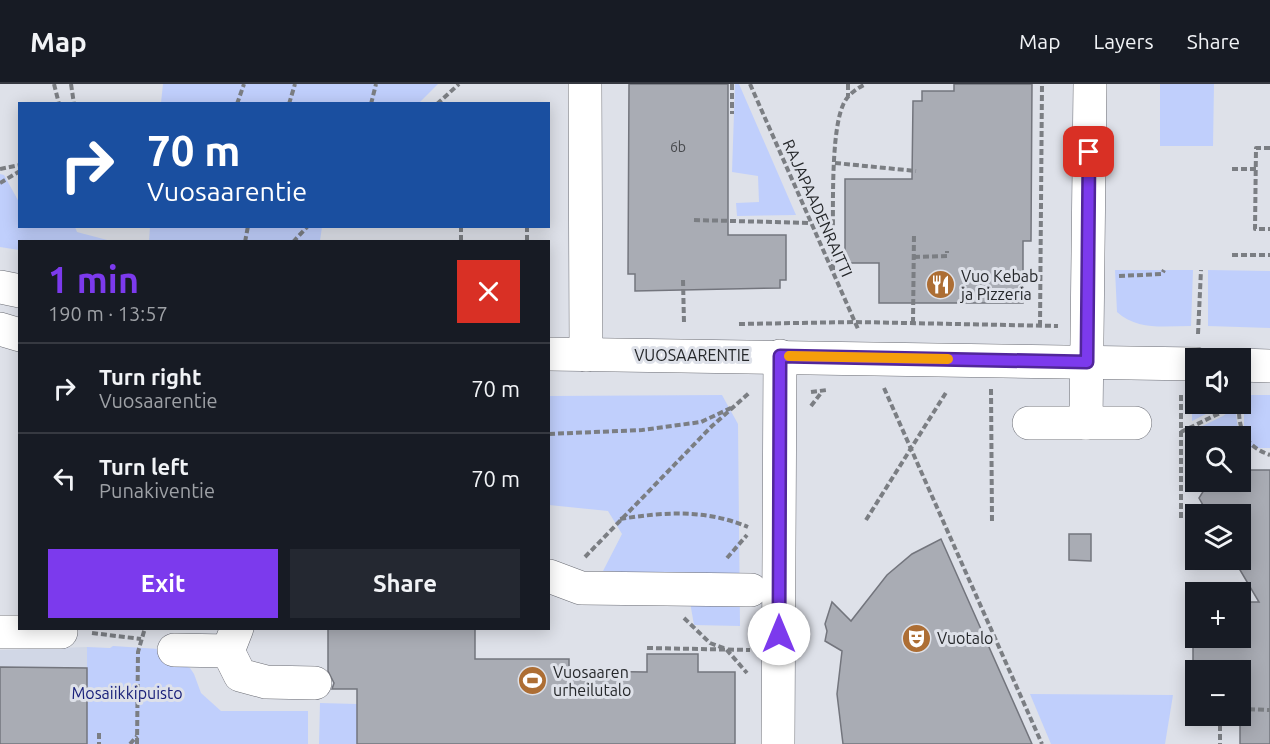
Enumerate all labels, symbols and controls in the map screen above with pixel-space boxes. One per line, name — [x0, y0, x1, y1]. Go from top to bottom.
text: Map — [30, 26, 87, 57]
text: Map — [1019, 29, 1060, 53]
text: Layers — [1093, 29, 1154, 53]
text: Share — [1187, 29, 1240, 53]
icon: right — [48, 126, 126, 204]
pin — [1063, 126, 1114, 177]
text: 70 m — [147, 127, 241, 174]
icon: arrive — [1072, 135, 1105, 168]
street label: RAJAPAADENRAITTI — [780, 136, 856, 280]
house number: 6b — [670, 139, 686, 155]
text: Vuosaarentie — [147, 176, 307, 206]
text: 1 min — [48, 259, 139, 300]
button: close — [457, 260, 520, 323]
place label: Vuo Kebab ja Pizzeria — [959, 267, 1038, 303]
restaurant icon: Vuo Kebab ja Pizzeria — [924, 269, 956, 301]
text: 190 m · 13:57 — [48, 302, 168, 325]
street label: VUOSAARENTIE — [634, 346, 750, 364]
map controls — [1185, 348, 1251, 726]
button: sound — [1185, 348, 1251, 414]
text: Turn right — [99, 364, 201, 389]
icon: right — [48, 372, 81, 405]
text: 70 m — [471, 376, 520, 401]
text: Vuosaarentie — [99, 389, 218, 412]
button: search — [1185, 426, 1251, 492]
text: Turn left — [99, 454, 189, 479]
icon: left — [48, 462, 81, 495]
text: 70 m — [471, 466, 520, 491]
text: Punakiventie — [99, 479, 215, 502]
button: layers — [1185, 504, 1251, 570]
button: Exit — [48, 549, 278, 618]
button: Share — [290, 549, 520, 618]
button: + — [1185, 582, 1251, 648]
position arrow — [747, 602, 811, 666]
theatre icon: Vuotalo — [900, 622, 932, 654]
place label: Vuotalo — [937, 629, 993, 647]
button: − — [1185, 660, 1251, 726]
place label: Vuosaaren urheilutalo — [553, 663, 631, 699]
sports icon: Vuosaaren urheilutalo — [516, 665, 548, 697]
park label: Mosaiikkipuisto — [71, 684, 183, 702]

